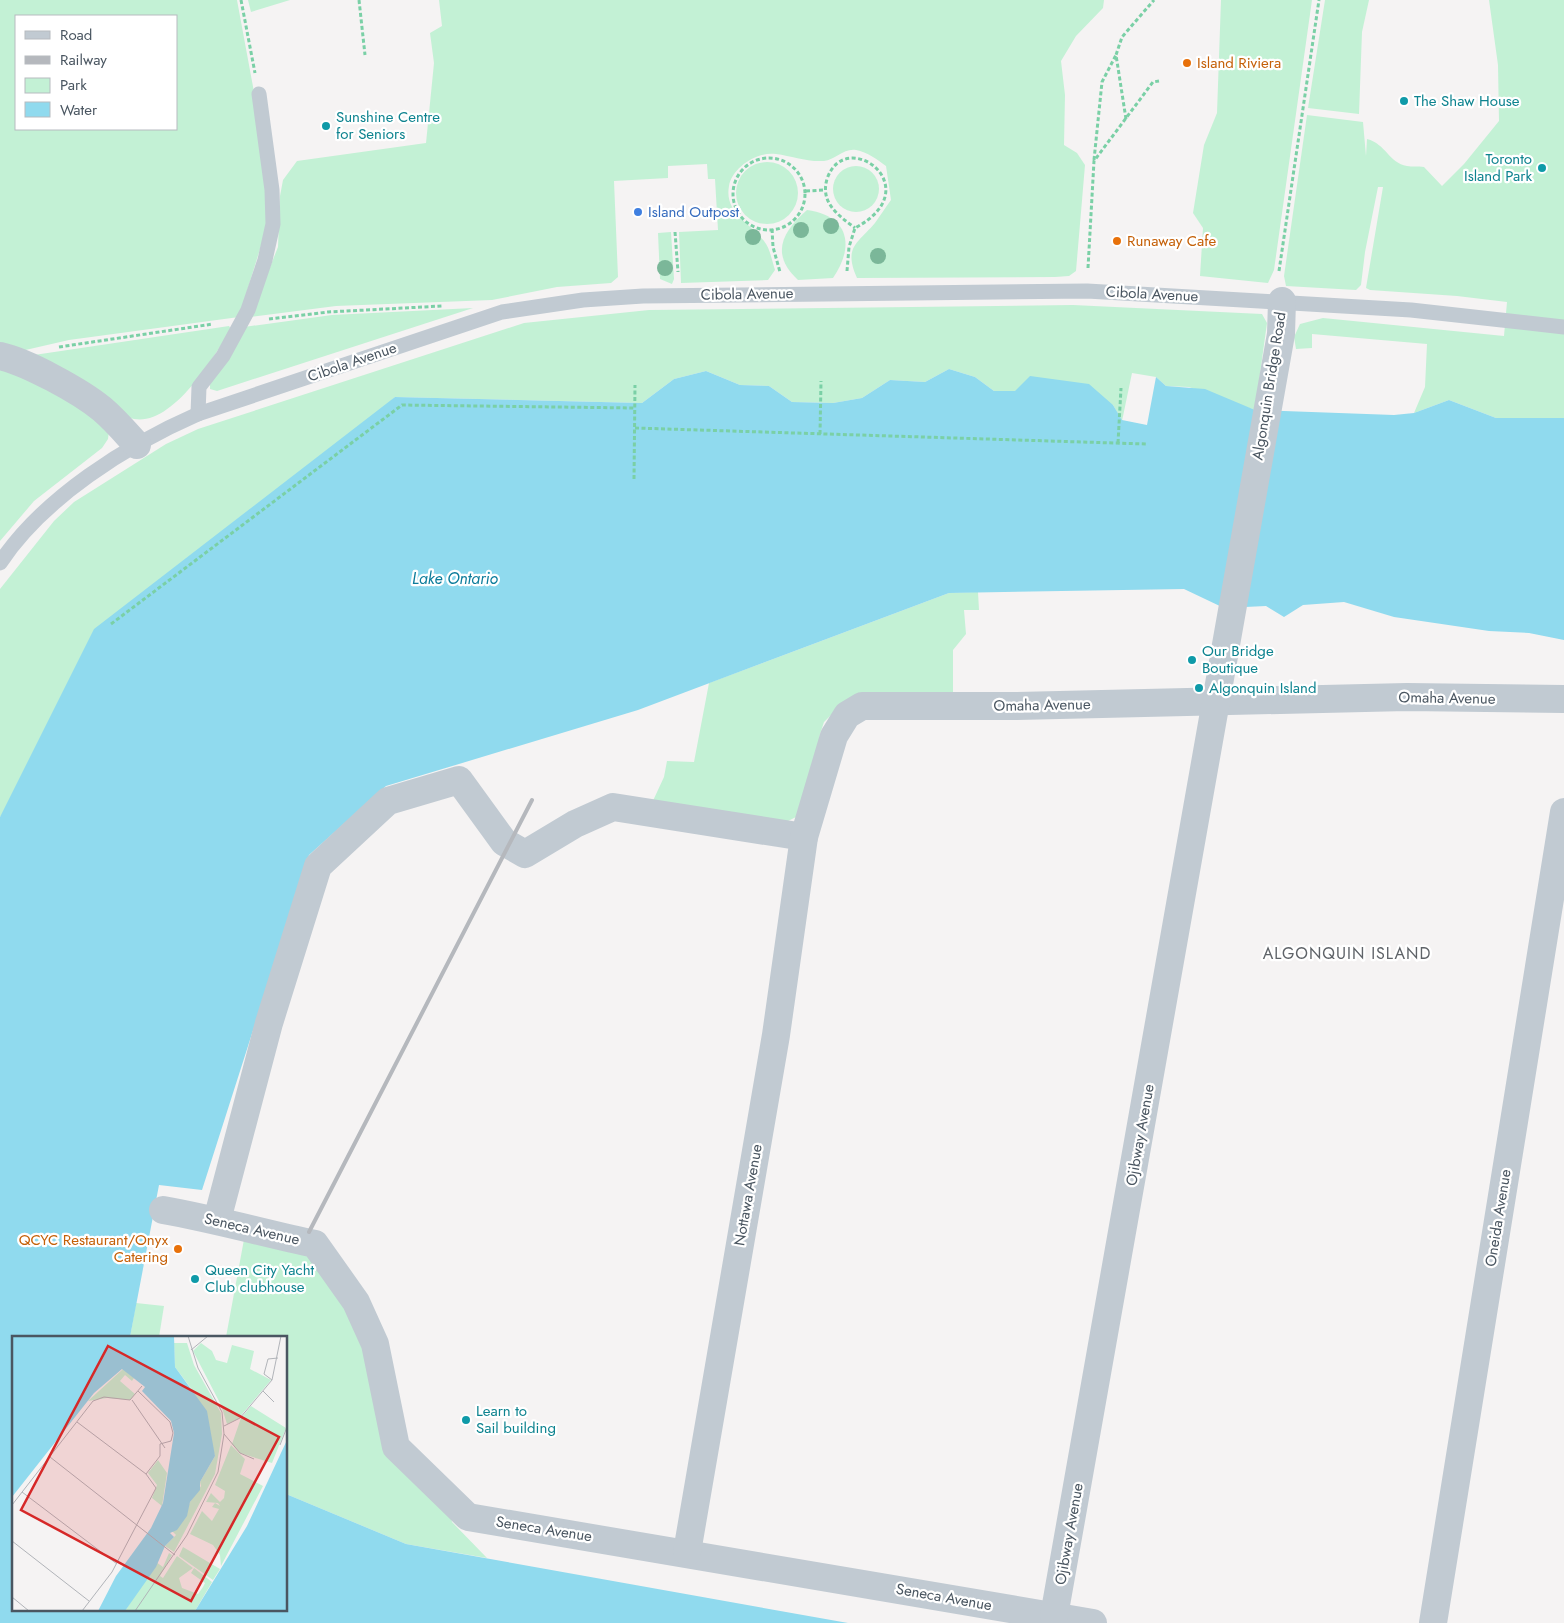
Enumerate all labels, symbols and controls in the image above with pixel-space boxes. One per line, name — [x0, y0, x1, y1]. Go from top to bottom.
legend — [15, 15, 178, 130]
text: Road — [60, 24, 92, 46]
text: Railway — [60, 49, 107, 71]
place label: Island Riviera — [1197, 52, 1281, 74]
marker: Island Riviera — [1181, 57, 1193, 69]
text: Park — [60, 74, 87, 96]
place label: The Shaw House — [1414, 90, 1520, 112]
marker: The Shaw House — [1398, 95, 1410, 107]
text: Water — [60, 99, 98, 121]
place label: Sunshine Centre for Seniors — [336, 106, 440, 145]
marker: Sunshine Centre for Seniors — [320, 120, 332, 132]
place label: Toronto Island Park — [1464, 148, 1532, 187]
marker: Toronto Island Park — [1536, 162, 1548, 174]
place label: Island Outpost — [648, 201, 739, 223]
marker: Island Outpost — [632, 206, 644, 218]
place label: Runaway Cafe — [1127, 230, 1217, 252]
marker: Runaway Cafe — [1111, 235, 1123, 247]
street label: Cibola Avenue — [1105, 281, 1199, 307]
street label: Cibola Avenue — [700, 282, 794, 306]
street label: Algonquin Bridge Road — [1246, 310, 1292, 462]
street label: Cibola Avenue — [305, 336, 400, 388]
water label: Lake Ontario — [412, 567, 499, 590]
place label: Our Bridge Boutique — [1202, 640, 1274, 679]
marker: Our Bridge Boutique — [1186, 654, 1198, 666]
place label: Algonquin Island — [1209, 677, 1316, 699]
marker: Algonquin Island — [1193, 682, 1205, 694]
street label: Omaha Avenue — [1398, 686, 1496, 710]
street label: Omaha Avenue — [993, 693, 1091, 717]
district label: ALGONQUIN ISLAND — [1263, 942, 1431, 965]
street label: Ojibway Avenue — [1120, 1082, 1160, 1188]
street label: Nottawa Avenue — [728, 1142, 768, 1248]
street label: Oneida Avenue — [1479, 1167, 1517, 1268]
street label: Seneca Avenue — [202, 1207, 302, 1251]
place label: QCYC Restaurant/Onyx Catering — [19, 1229, 169, 1268]
marker: QCYC Restaurant/Onyx Catering — [172, 1243, 184, 1255]
place label: Queen City Yacht Club clubhouse — [205, 1259, 315, 1298]
marker: Queen City Yacht Club clubhouse — [189, 1273, 201, 1285]
inset map — [12, 1336, 288, 1610]
place label: Learn to Sail building — [476, 1400, 556, 1439]
marker: Learn to Sail building — [460, 1414, 472, 1426]
street label: Ojibway Avenue — [1049, 1481, 1089, 1587]
street label: Seneca Avenue — [494, 1511, 594, 1548]
street label: Seneca Avenue — [894, 1578, 994, 1616]

